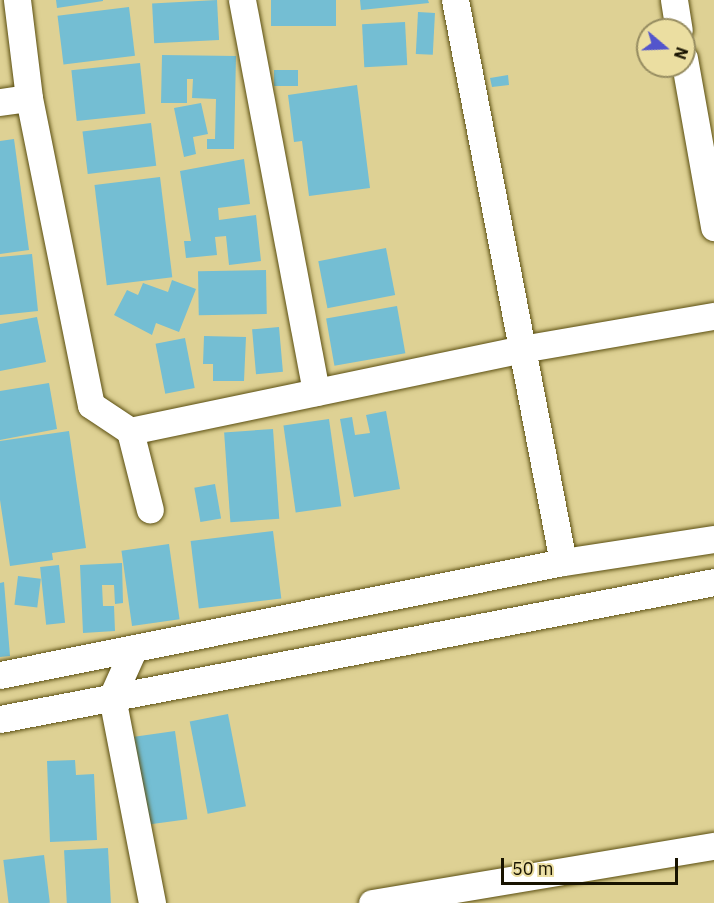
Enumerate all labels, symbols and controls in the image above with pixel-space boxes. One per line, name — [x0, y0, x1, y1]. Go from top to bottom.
north arrow — [636, 18, 696, 78]
text: N — [670, 44, 692, 62]
scale bar — [504, 846, 681, 884]
text: 50 m — [512, 857, 554, 880]

